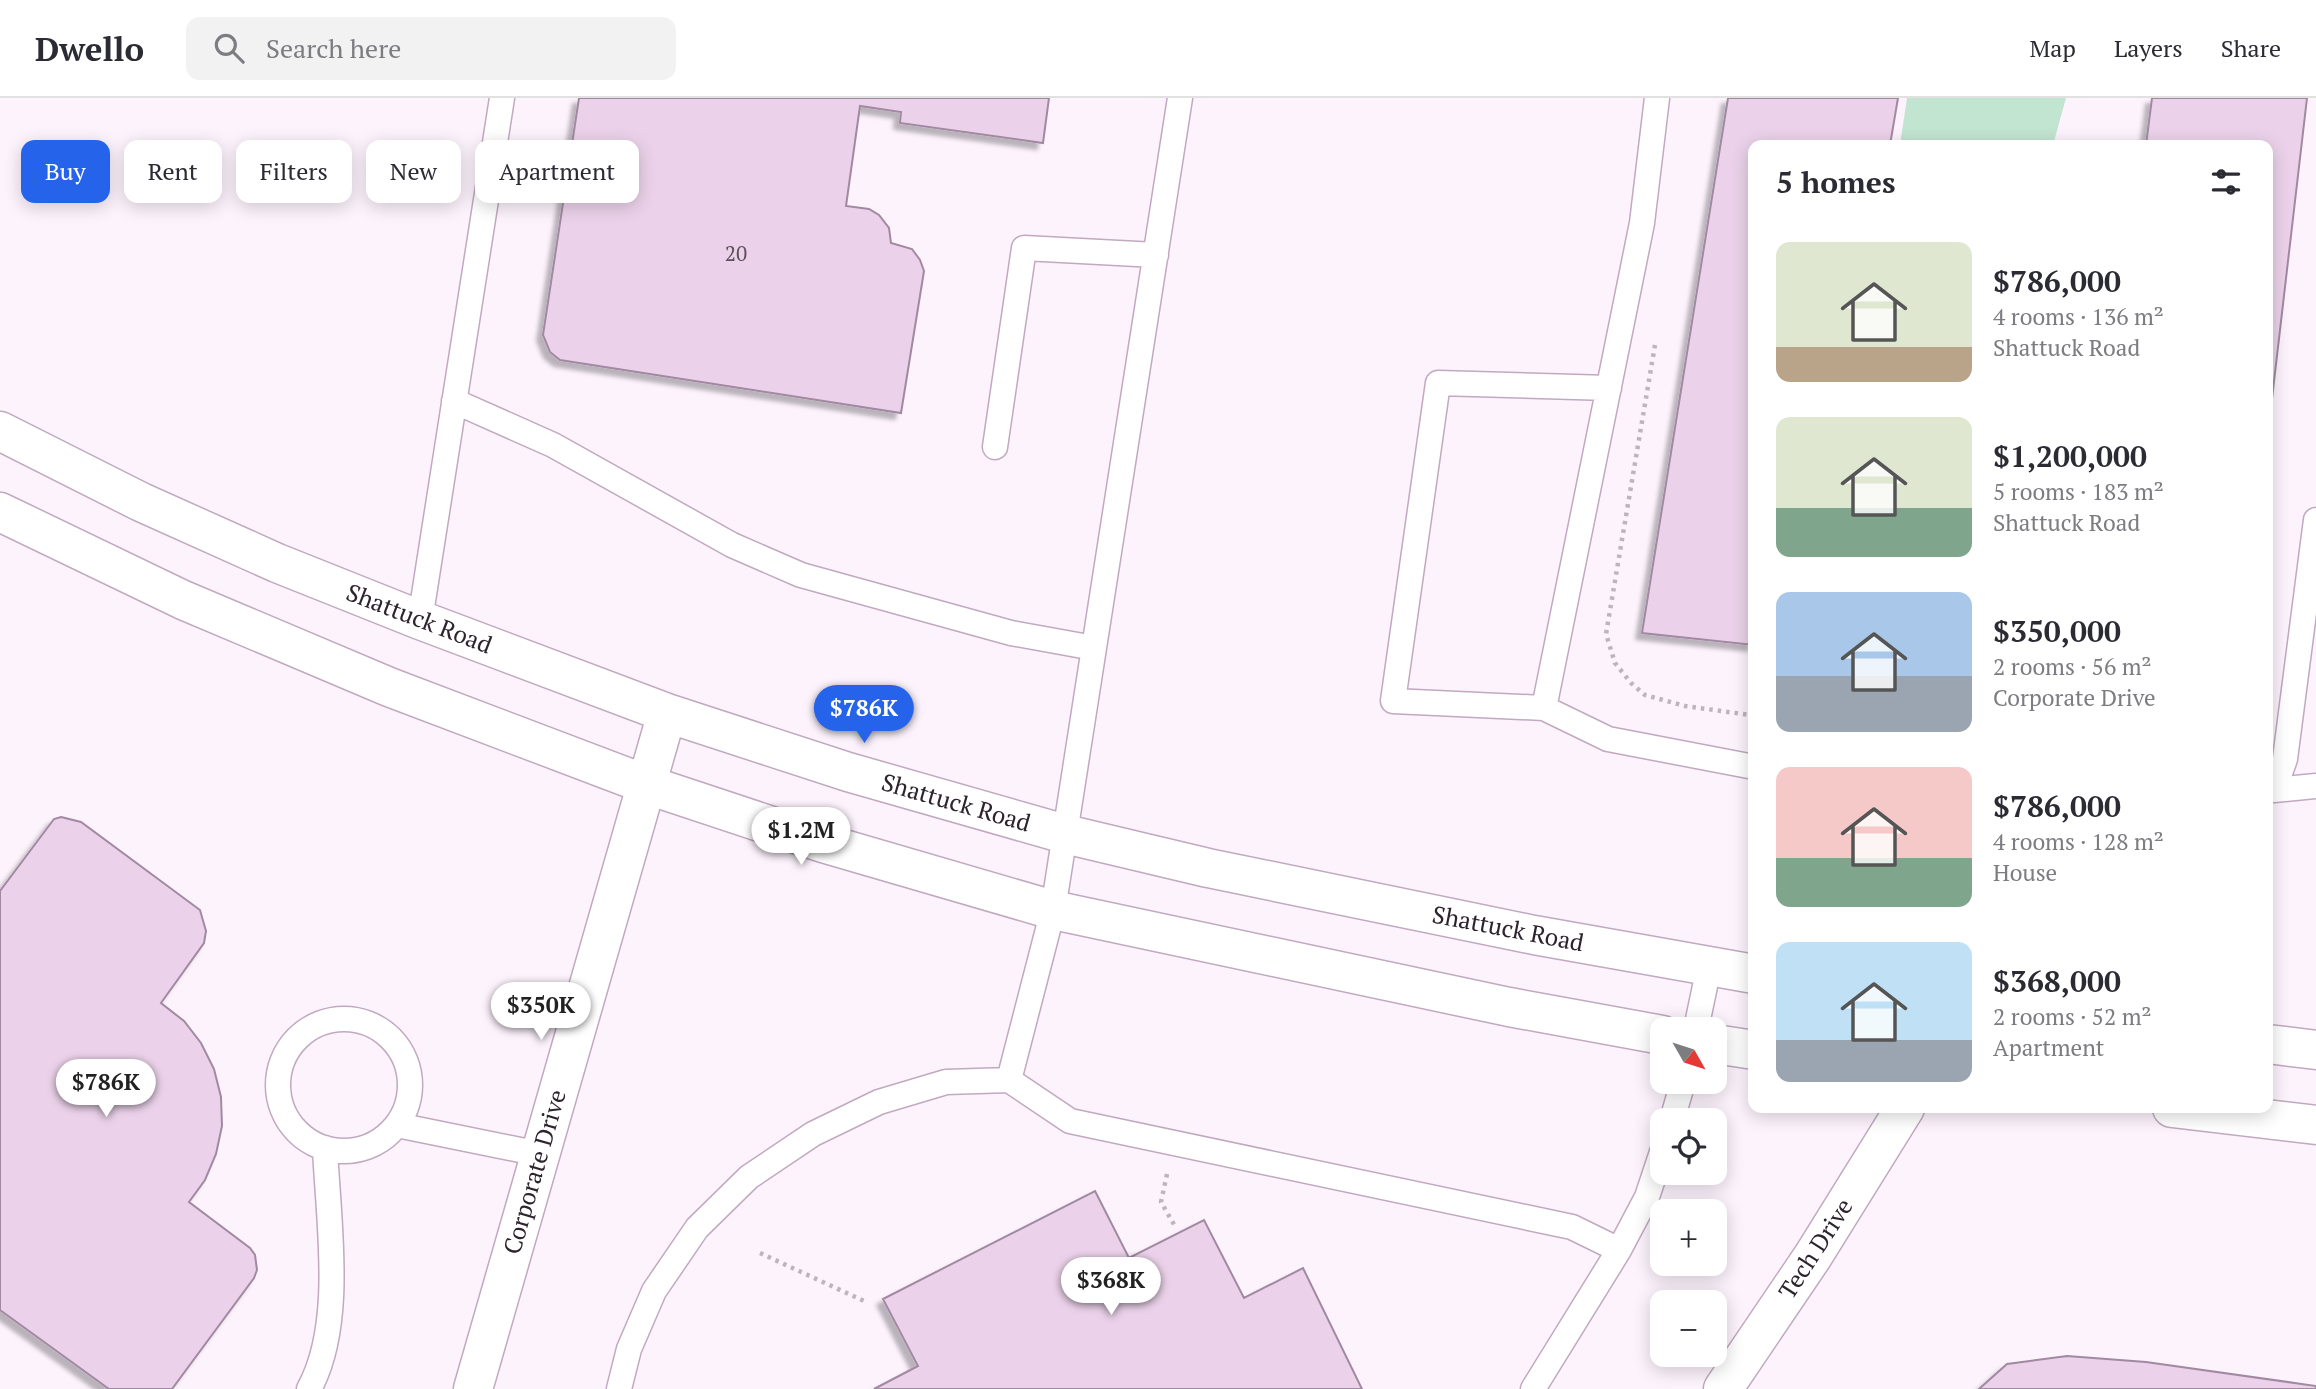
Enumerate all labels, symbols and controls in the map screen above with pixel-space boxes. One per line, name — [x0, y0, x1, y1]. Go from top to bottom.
search box — [186, 17, 676, 80]
text: Dwello — [35, 27, 144, 70]
icon: search — [210, 29, 248, 67]
text: Search here — [266, 31, 401, 65]
text: Map — [2029, 32, 2076, 64]
text: Layers — [2114, 32, 2183, 64]
text: Share — [2221, 32, 2281, 64]
chip: Buy — [21, 140, 110, 203]
chip: Rent — [124, 140, 222, 203]
chip: Filters — [236, 140, 352, 203]
chip: New — [366, 140, 461, 203]
chip: Apartment — [475, 140, 639, 203]
text: 5 homes — [1776, 162, 1895, 202]
icon: filters — [2207, 163, 2245, 201]
house number: 20 — [725, 239, 747, 267]
text: $786,000 — [1993, 261, 2121, 301]
icon: home — [1832, 270, 1916, 354]
text: 4 rooms · 136 m² — [1993, 301, 2164, 332]
text: Shattuck Road — [1993, 332, 2140, 363]
text: $1,200,000 — [1993, 436, 2147, 476]
icon: home — [1832, 445, 1916, 529]
text: 5 rooms · 183 m² — [1993, 476, 2164, 507]
text: Shattuck Road — [1993, 507, 2140, 538]
street label: Shattuck Road — [342, 576, 497, 661]
text: $350,000 — [1993, 611, 2121, 651]
icon: home — [1832, 620, 1916, 704]
text: 2 rooms · 56 m² — [1993, 651, 2152, 682]
text: Corporate Drive — [1993, 682, 2156, 713]
pin: $786K — [815, 686, 913, 745]
text: $786K — [830, 692, 898, 723]
street label: Shattuck Road — [878, 765, 1035, 839]
text: $786,000 — [1993, 786, 2121, 826]
icon: home — [1832, 795, 1916, 879]
pin: $1.2M — [752, 808, 850, 867]
text: $1.2M — [767, 814, 835, 845]
text: 4 rooms · 128 m² — [1993, 826, 2164, 857]
text: House — [1993, 857, 2057, 888]
street label: Shattuck Road — [1430, 898, 1587, 958]
text: $368,000 — [1993, 961, 2121, 1001]
icon: home — [1832, 970, 1916, 1054]
pin: $350K — [492, 982, 590, 1042]
text: $350K — [507, 989, 575, 1020]
text: 2 rooms · 52 m² — [1993, 1001, 2152, 1032]
north arrow — [1650, 1017, 1727, 1094]
map controls — [1650, 1017, 1727, 1367]
text: Apartment — [1993, 1032, 2104, 1063]
pin: $786K — [57, 1060, 155, 1119]
text: $786K — [72, 1066, 140, 1097]
street label: Corporate Drive — [495, 1086, 573, 1258]
button: locate — [1650, 1108, 1727, 1185]
street label: Tech Drive — [1771, 1192, 1860, 1305]
button: + — [1650, 1199, 1727, 1276]
pin: $368K — [1062, 1258, 1160, 1317]
text: $368K — [1077, 1264, 1145, 1295]
button: − — [1650, 1290, 1727, 1367]

